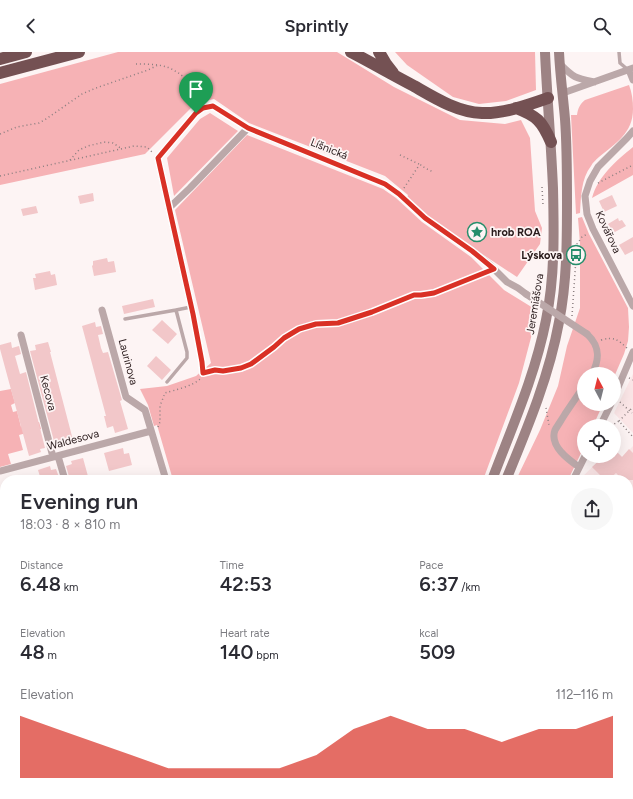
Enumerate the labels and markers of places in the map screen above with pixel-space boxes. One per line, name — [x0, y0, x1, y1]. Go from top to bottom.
pin — [179, 72, 213, 113]
place icon: hrob ROA — [466, 221, 488, 243]
place label: hrob ROA — [491, 226, 541, 239]
bus stop icon: Lýskova — [565, 244, 587, 266]
place label: Lýskova — [521, 249, 562, 262]

